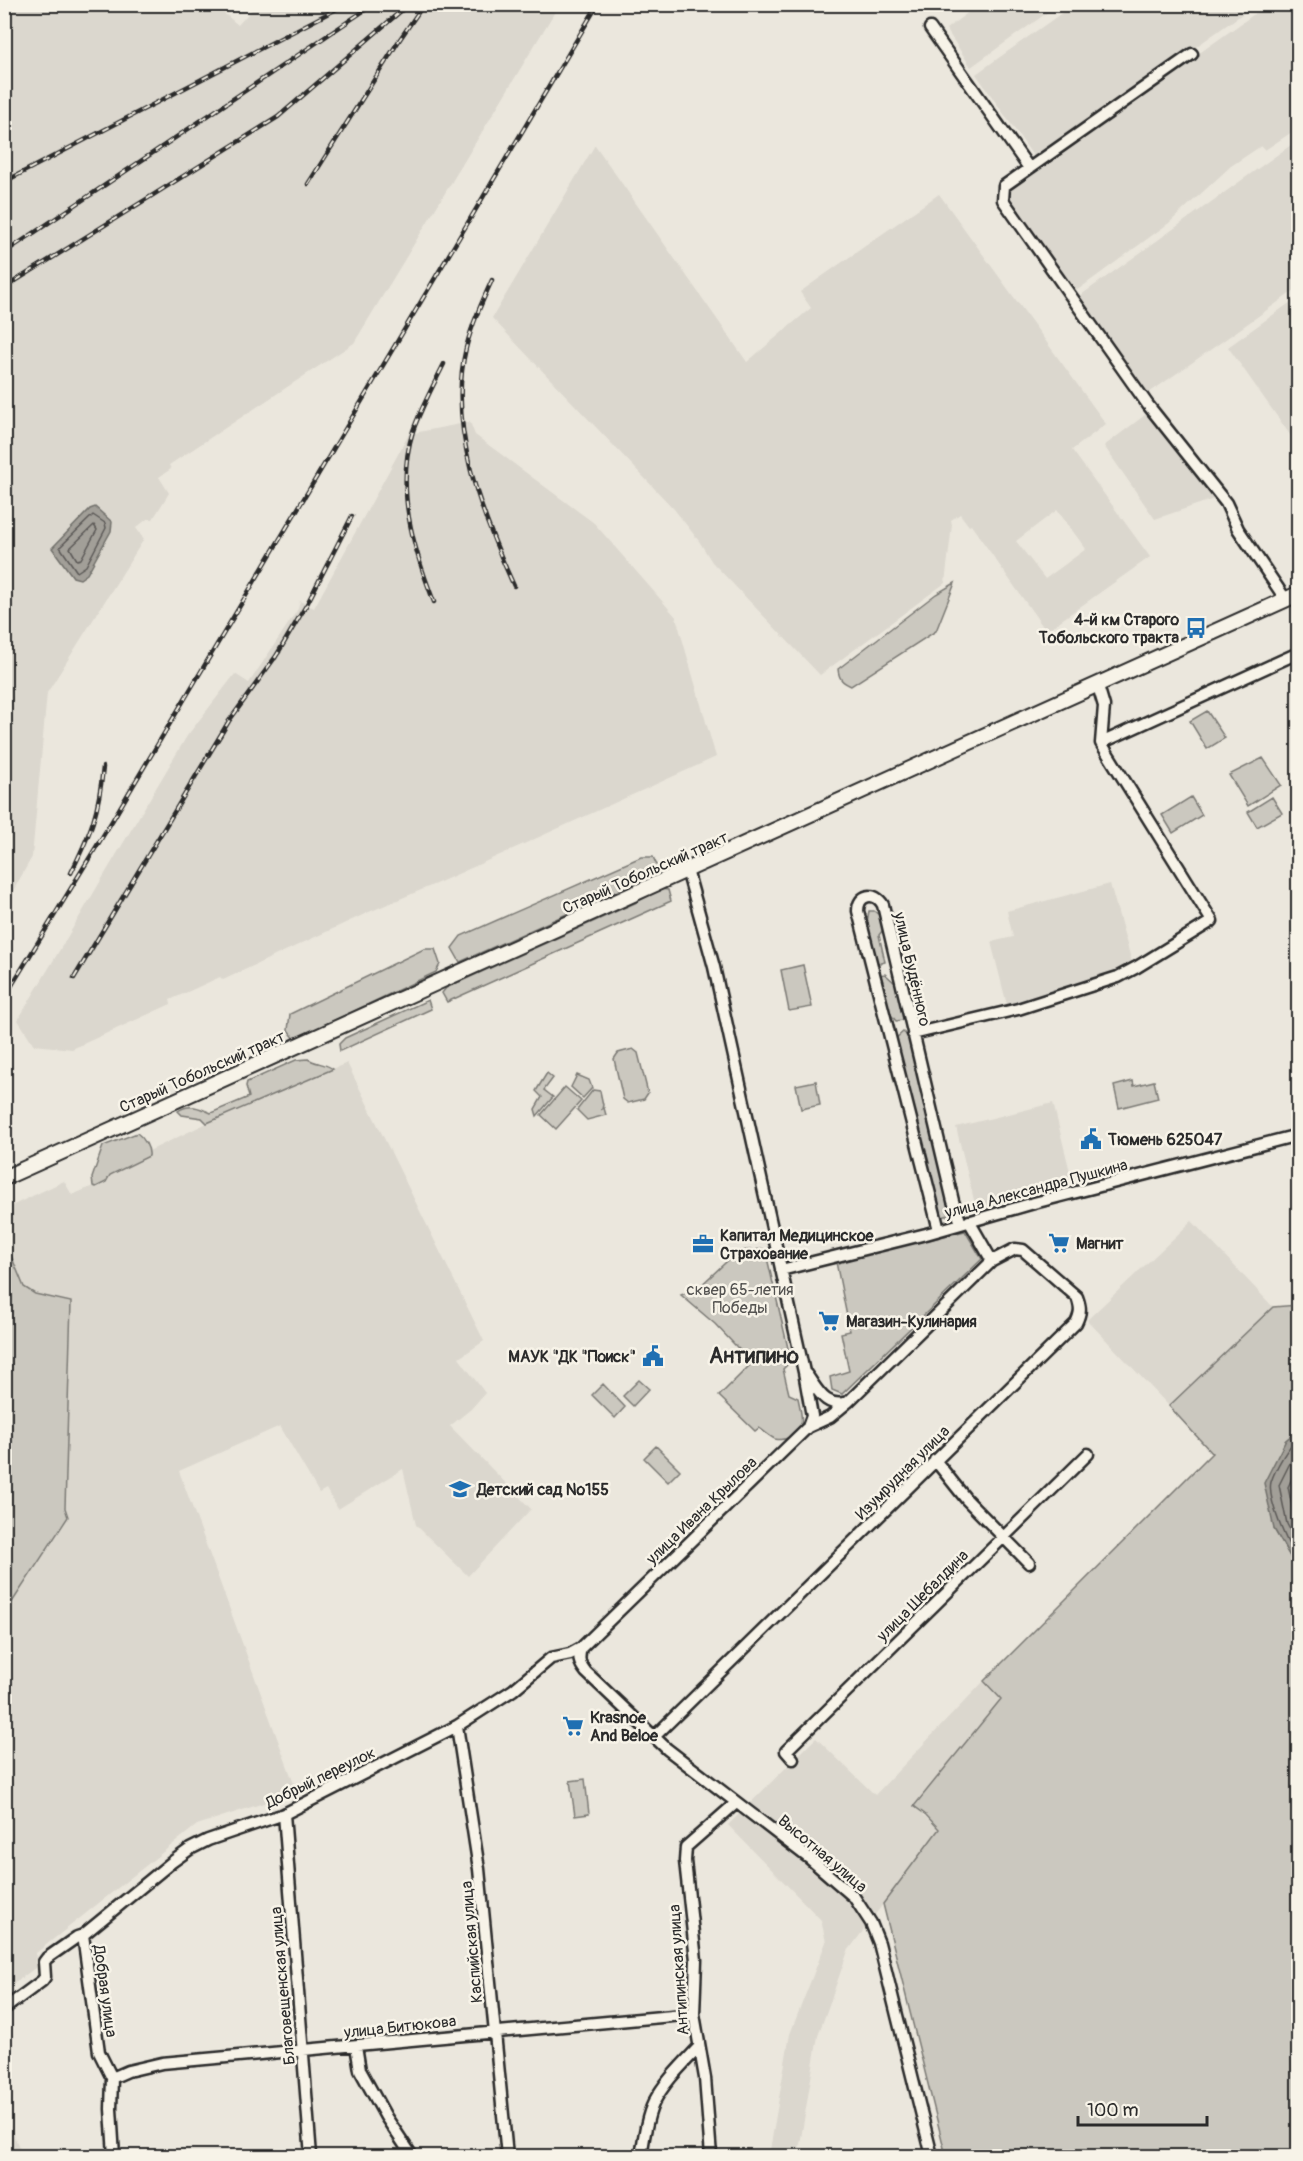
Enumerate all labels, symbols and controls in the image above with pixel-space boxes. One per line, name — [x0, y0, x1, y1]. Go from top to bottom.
place label: 4-й км Старого Тобольского тракта — [1038, 610, 1180, 648]
bus stop icon: 4-й км Старого Тобольского тракта — [1184, 616, 1208, 640]
street label: Старый Тобольский тракт — [559, 827, 731, 919]
street label: улица Будённого — [889, 909, 935, 1029]
street label: Старый Тобольский тракт — [116, 1026, 288, 1118]
public building icon: Тюмень 625047 — [1079, 1127, 1103, 1151]
place label: Тюмень 625047 — [1107, 1130, 1223, 1150]
street label: улица Александра Пушкина — [942, 1155, 1130, 1223]
place label: Капитал Медицинское Страхование — [720, 1226, 874, 1264]
supermarket icon: Магнит — [1047, 1231, 1071, 1255]
office icon: Капитал Медицинское Страхование — [691, 1232, 715, 1256]
place label: Магнит — [1076, 1234, 1125, 1254]
park label: сквер 65-летия Победы — [687, 1280, 793, 1318]
supermarket icon: Магазин-Кулинария — [817, 1309, 841, 1333]
place label: Магазин-Кулинария — [846, 1312, 977, 1332]
district label: Антипино — [709, 1342, 799, 1370]
public building icon: МАУК "ДК "Поиск" — [641, 1344, 665, 1368]
place label: МАУК "ДК "Поиск" — [508, 1347, 636, 1367]
street label: Изумрудная улица — [851, 1421, 954, 1524]
street label: улица Ивана Крылова — [641, 1453, 761, 1569]
school or university icon: Детский сад №155 — [448, 1477, 472, 1501]
place label: Детский сад №155 — [476, 1480, 609, 1500]
street label: улица Шебалдина — [872, 1546, 973, 1646]
place label: Krasnoe And Beloe — [590, 1708, 659, 1746]
supermarket icon: Krasnoe And Beloe — [561, 1714, 585, 1738]
street label: Добрый переулок — [261, 1743, 379, 1814]
street label: Высотная улица — [774, 1811, 871, 1897]
street label: Каспийская улица — [457, 1880, 487, 2004]
street label: Антипинская улица — [664, 1904, 694, 2036]
street label: Благовещенская улица — [266, 1906, 300, 2066]
street label: Добрая улица — [88, 1943, 121, 2039]
street label: улица Битюкова — [342, 2011, 457, 2043]
scale bar — [1078, 2089, 1207, 2127]
text: 100 m — [1087, 2099, 1139, 2122]

